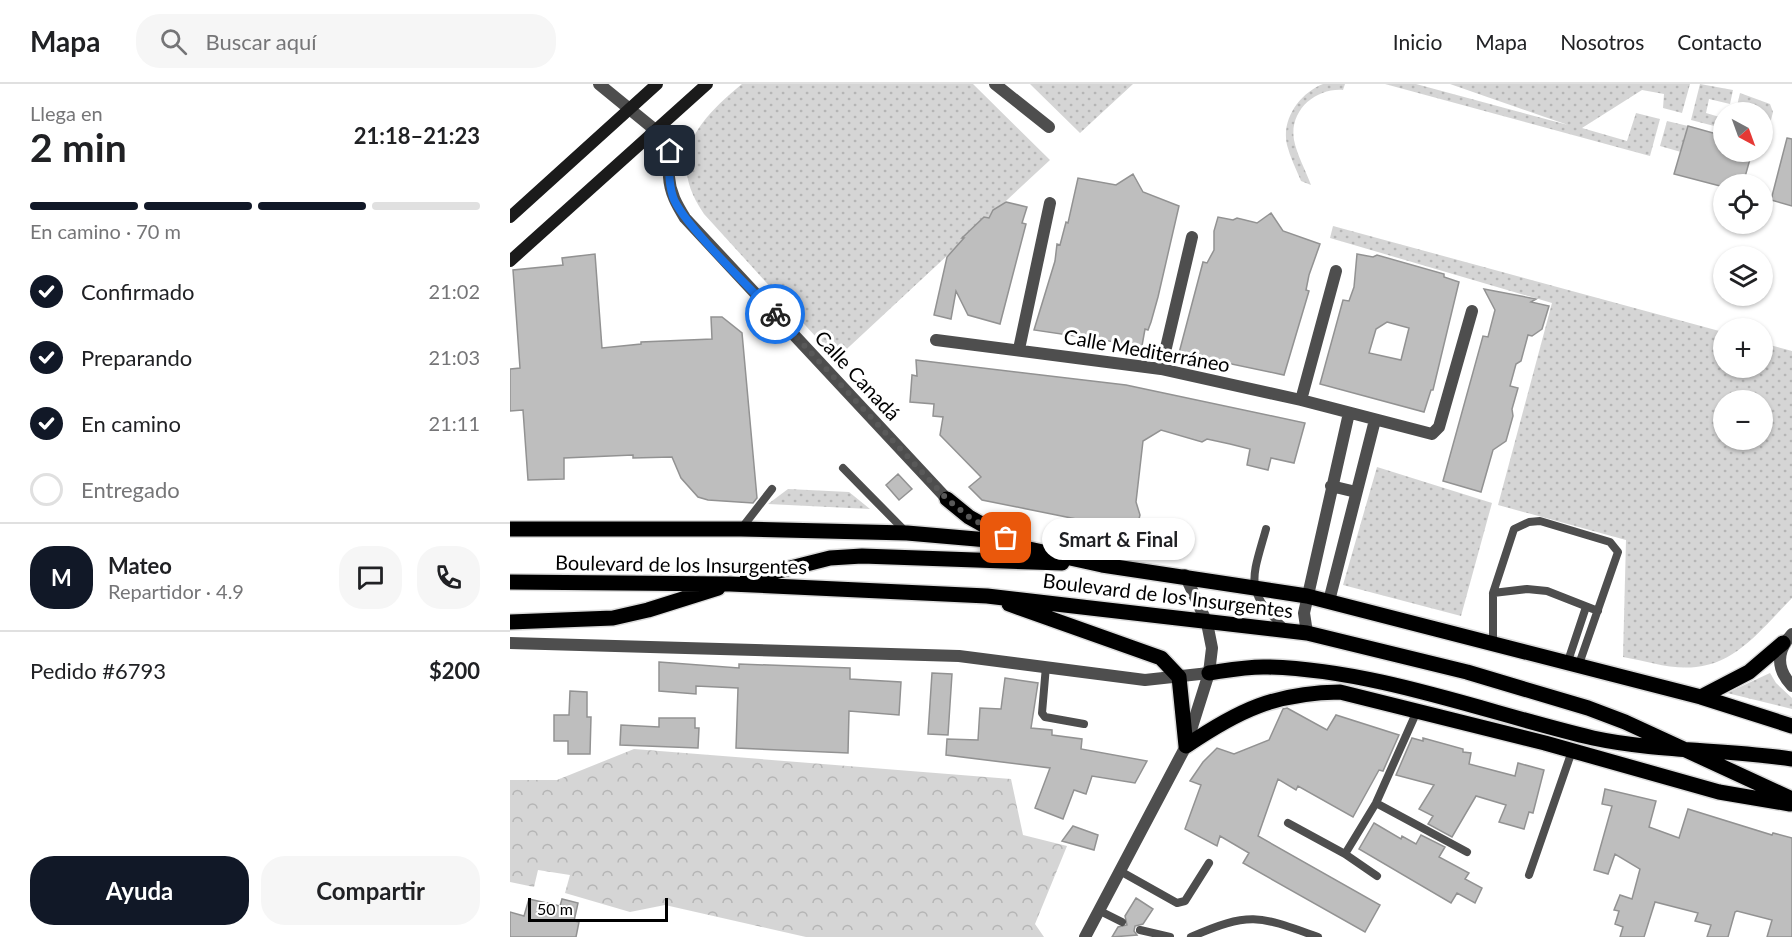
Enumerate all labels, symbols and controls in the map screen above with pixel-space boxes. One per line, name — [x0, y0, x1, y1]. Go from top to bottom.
search box — [136, 14, 556, 68]
text: Mapa — [30, 24, 100, 58]
icon: search — [157, 25, 190, 58]
text: Buscar aquí — [205, 28, 317, 55]
text: Inicio — [1393, 29, 1442, 54]
text: Mapa — [1475, 29, 1527, 54]
text: Nosotros — [1560, 29, 1644, 54]
text: Contacto — [1677, 29, 1762, 54]
text: Llega en — [30, 101, 103, 125]
north arrow — [1713, 102, 1773, 162]
map controls — [1713, 102, 1773, 450]
text: 21:18–21:23 — [354, 122, 480, 149]
text: 2 min — [30, 124, 127, 170]
pin — [644, 125, 695, 176]
icon: home — [653, 134, 686, 167]
button: locate — [1713, 174, 1773, 234]
text: En camino · 70 m — [30, 219, 181, 243]
button: layers — [1713, 246, 1773, 306]
icon: check — [30, 275, 63, 308]
text: Confirmado — [81, 278, 194, 305]
text: 21:02 — [429, 279, 480, 303]
courier — [745, 284, 805, 344]
icon: bike — [759, 298, 792, 331]
button: + — [1713, 318, 1773, 378]
street label: Calle Mediterráneo — [1062, 324, 1232, 376]
street label: Calle Canadá — [810, 325, 906, 425]
icon: check — [30, 341, 63, 374]
text: Preparando — [81, 344, 192, 371]
text: 21:03 — [429, 345, 480, 369]
button: − — [1713, 390, 1773, 450]
icon: check — [30, 407, 63, 440]
text: En camino — [81, 410, 181, 437]
text: 21:11 — [429, 411, 480, 435]
text: Entregado — [81, 476, 180, 503]
pin — [980, 512, 1031, 563]
callout: Smart & Final — [1042, 517, 1195, 559]
icon: bag — [989, 521, 1022, 554]
text: Smart & Final — [1059, 527, 1178, 551]
button: chat — [339, 546, 402, 609]
button: phone — [417, 546, 480, 609]
street label: Boulevard de los Insurgentes — [555, 550, 807, 578]
text: Mateo — [108, 552, 172, 579]
text: M — [51, 564, 72, 591]
street label: Boulevard de los Insurgentes — [1042, 568, 1294, 622]
text: Repartidor · 4.9 — [108, 579, 244, 603]
text: Pedido #6793 — [30, 657, 166, 684]
text: $200 — [429, 657, 480, 684]
button: Ayuda — [30, 856, 249, 925]
button: Compartir — [261, 856, 480, 925]
scale bar — [528, 895, 668, 922]
text: 50 m — [537, 899, 573, 918]

